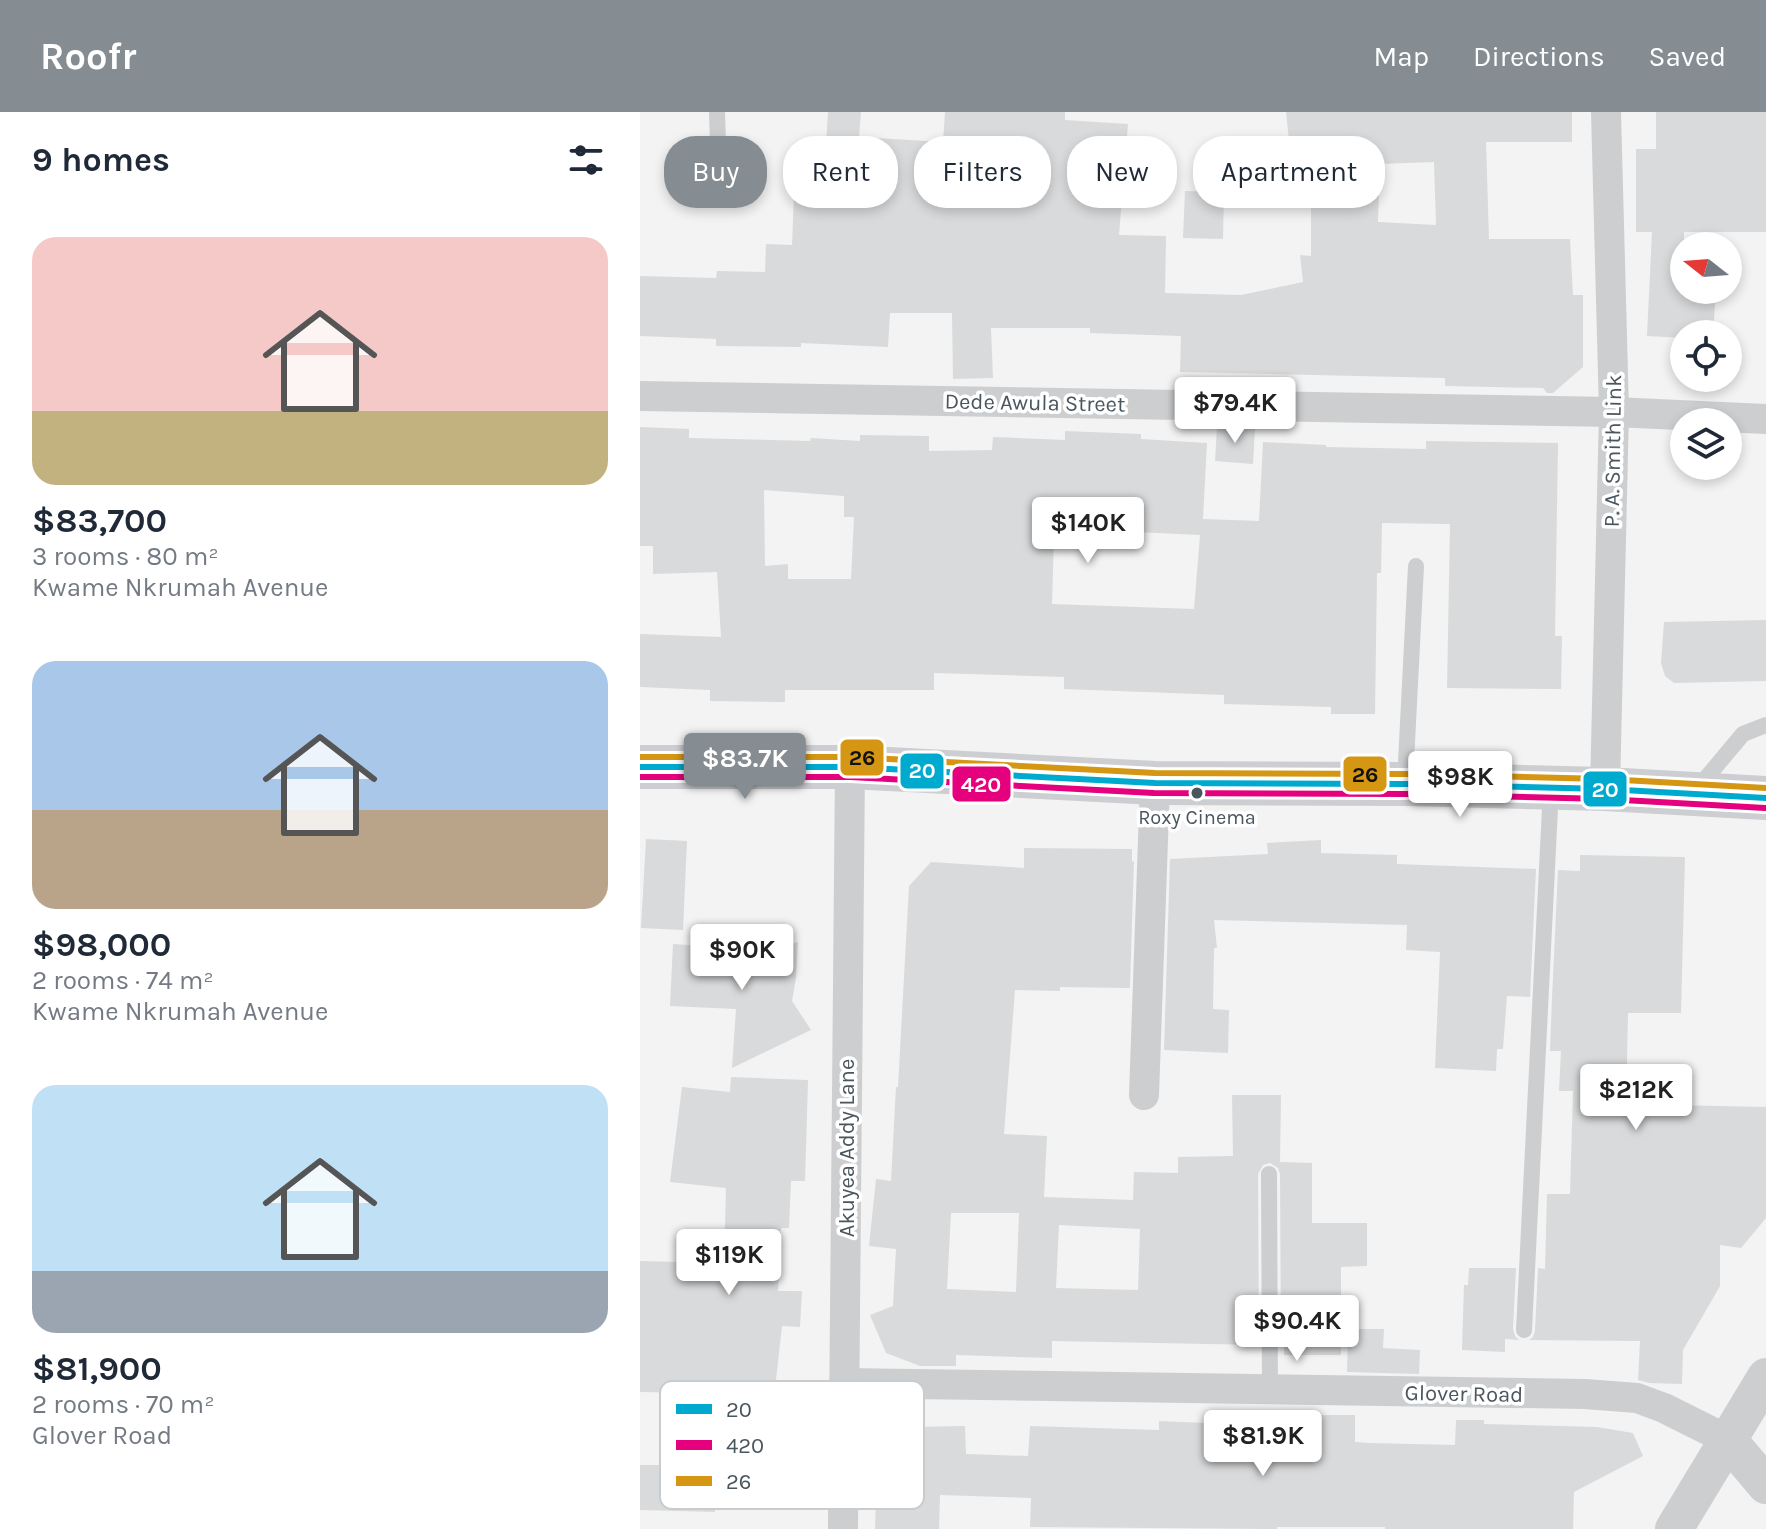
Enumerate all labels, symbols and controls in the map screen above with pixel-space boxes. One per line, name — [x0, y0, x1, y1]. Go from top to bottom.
text: Roofr — [40, 34, 136, 79]
text: Map — [1374, 40, 1429, 73]
text: Directions — [1473, 40, 1605, 73]
text: Saved — [1649, 40, 1726, 73]
chip: Buy — [664, 136, 767, 208]
chip: Rent — [783, 136, 898, 208]
chip: Filters — [914, 136, 1051, 208]
chip: New — [1067, 136, 1177, 208]
chip: Apartment — [1193, 136, 1385, 208]
icon: filters — [564, 138, 608, 182]
text: 9 homes — [32, 140, 170, 180]
north arrow — [1670, 232, 1742, 304]
map controls — [1670, 232, 1742, 480]
icon: home — [248, 289, 392, 433]
button: locate — [1670, 320, 1742, 392]
street label: P. A. Smith Link — [1599, 374, 1627, 528]
pin: $79.4K — [1170, 377, 1300, 445]
text: $79.4K — [1193, 387, 1277, 418]
street label: Dede Awula Street — [944, 388, 1126, 418]
button: layers — [1670, 408, 1742, 480]
pin: $140K — [1032, 497, 1144, 565]
text: $83,700 — [32, 501, 167, 541]
text: $140K — [1050, 507, 1126, 538]
text: 3 rooms · 80 m² — [32, 541, 219, 572]
text: Kwame Nkrumah Avenue — [32, 572, 328, 603]
icon: home — [248, 713, 392, 857]
pin: $83.7K — [680, 733, 810, 801]
line badge: 26 — [839, 738, 885, 777]
text: $83.7K — [702, 743, 788, 774]
text: 26 — [849, 745, 875, 771]
pin: $98K — [1413, 751, 1507, 819]
line badge: 20 — [899, 752, 945, 790]
line badge: 26 — [1342, 755, 1388, 793]
text: 20 — [908, 758, 936, 784]
text: $98K — [1426, 761, 1494, 792]
text: 26 — [1352, 762, 1378, 788]
line badge: 420 — [951, 765, 1012, 803]
line badge: 20 — [1582, 770, 1628, 808]
text: 420 — [961, 772, 1001, 798]
text: 20 — [1591, 777, 1619, 803]
marker: Roxy Cinema — [1189, 785, 1205, 801]
place label: Roxy Cinema — [1138, 806, 1256, 829]
pin: $90K — [695, 924, 789, 992]
text: $98,000 — [32, 925, 171, 965]
text: $90K — [708, 934, 776, 965]
text: 2 rooms · 74 m² — [32, 965, 214, 996]
text: Kwame Nkrumah Avenue — [32, 996, 328, 1027]
street label: Akuyea Addy Lane — [834, 1059, 860, 1237]
pin: $212K — [1580, 1064, 1692, 1132]
text: $212K — [1598, 1074, 1674, 1105]
icon: home — [248, 1137, 392, 1281]
pin: $119K — [673, 1229, 785, 1297]
text: $119K — [694, 1239, 764, 1270]
pin: $90.4K — [1232, 1295, 1362, 1363]
text: $90.4K — [1253, 1305, 1341, 1336]
text: $81,900 — [32, 1349, 162, 1389]
street label: Glover Road — [1404, 1380, 1523, 1408]
legend — [660, 1381, 924, 1509]
text: 2 rooms · 70 m² — [32, 1389, 215, 1420]
text: 20 — [726, 1397, 752, 1423]
pin: $81.9K — [1198, 1410, 1328, 1478]
text: Glover Road — [32, 1420, 172, 1451]
text: $81.9K — [1222, 1420, 1304, 1451]
text: 420 — [726, 1433, 764, 1459]
text: 26 — [726, 1469, 751, 1495]

